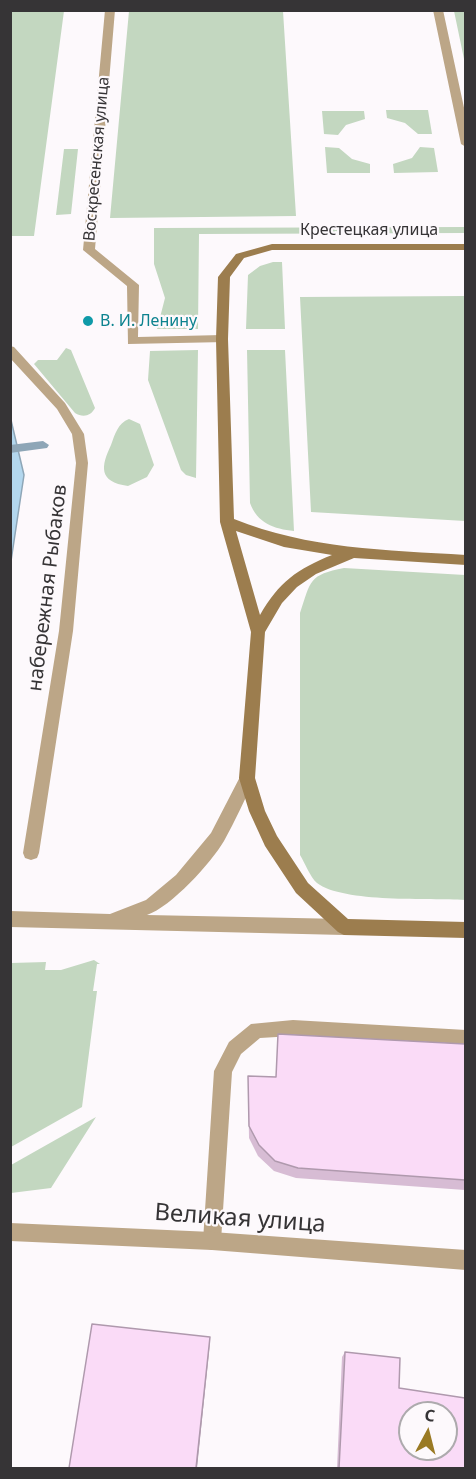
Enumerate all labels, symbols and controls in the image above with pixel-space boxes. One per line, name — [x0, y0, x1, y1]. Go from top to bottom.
street label: Воскресенская улица — [80, 76, 114, 242]
street label: Крестецкая улица — [300, 220, 438, 240]
place label: В. И. Ленину — [100, 311, 197, 331]
marker: В. И. Ленину — [81, 314, 95, 328]
street label: набережная Рыбаков — [23, 483, 73, 693]
street label: Великая улица — [153, 1199, 327, 1239]
north arrow — [398, 1401, 458, 1461]
text: С — [423, 1404, 436, 1427]

